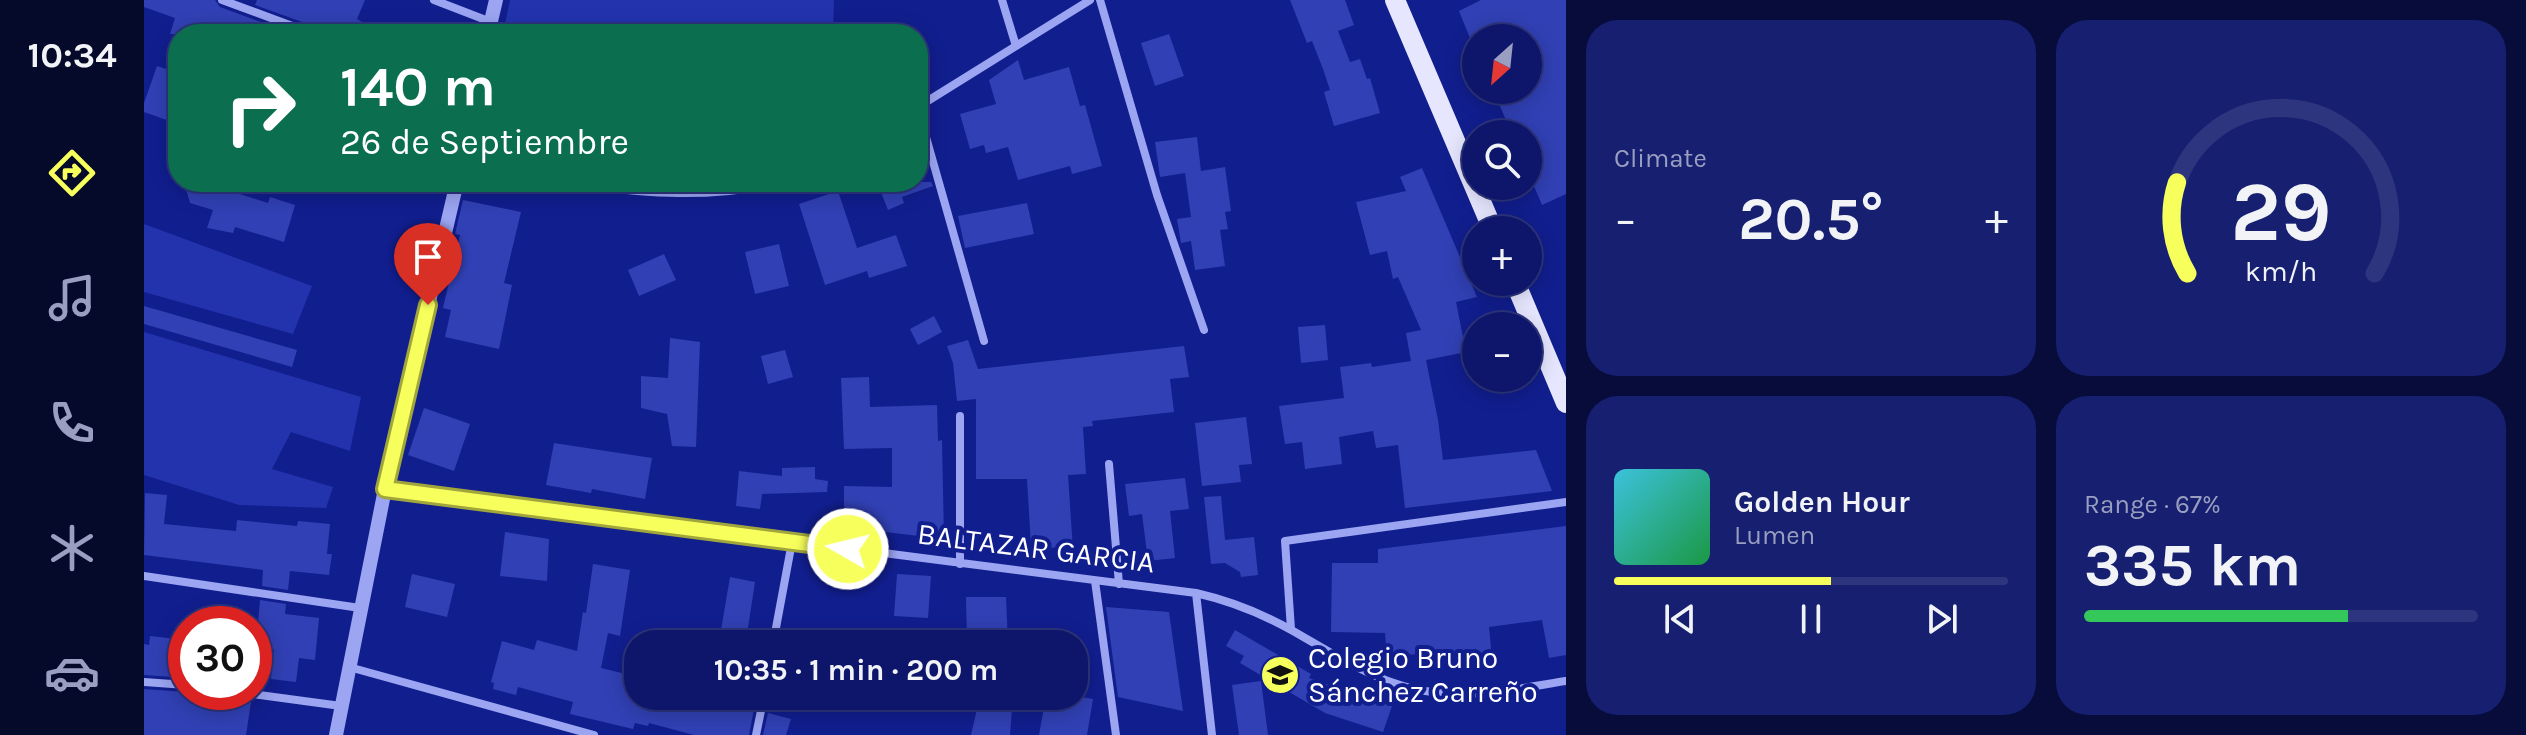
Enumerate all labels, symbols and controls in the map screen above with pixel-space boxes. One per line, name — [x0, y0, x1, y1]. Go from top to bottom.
north arrow — [1462, 24, 1542, 104]
map controls — [1462, 24, 1542, 392]
text: 10:34 — [27, 34, 117, 76]
text: 140 m — [340, 54, 496, 119]
icon: right — [208, 56, 312, 160]
button: search — [1462, 120, 1542, 200]
text: 26 de Septiembre — [340, 121, 629, 163]
text: Climate — [1614, 143, 1707, 174]
icon: directions — [44, 145, 100, 201]
text: 29 — [2230, 163, 2332, 260]
text: 20.5° — [1738, 184, 1884, 254]
text: − — [1614, 194, 1637, 245]
text: + — [1985, 194, 2008, 245]
button: + — [1462, 216, 1542, 296]
pin — [394, 223, 462, 305]
icon: arrive — [406, 235, 450, 279]
text: km/h — [2245, 255, 2317, 288]
icon: music — [44, 270, 100, 326]
button: − — [1462, 312, 1542, 392]
icon: phone — [44, 395, 100, 451]
text: Golden Hour — [1734, 484, 1910, 520]
text: Range · 67% — [2084, 489, 2221, 520]
position arrow — [806, 507, 890, 591]
street label: BALTAZAR GARCIA — [915, 516, 1157, 580]
icon: climate — [44, 520, 100, 576]
text: Lumen — [1734, 520, 1815, 551]
text: 335 km — [2084, 530, 2301, 600]
icon: previous — [1658, 597, 1702, 641]
icon: pause — [1789, 597, 1833, 641]
icon: next — [1920, 597, 1964, 641]
speed limit sign: 30 — [168, 606, 272, 710]
place label: Colegio Bruno Sánchez Carreño — [1308, 640, 1538, 710]
icon: car — [44, 645, 100, 701]
text: 10:35 · 1 min · 200 m — [714, 652, 998, 688]
school or university icon: Colegio Bruno Sánchez Carreño — [1259, 654, 1301, 696]

